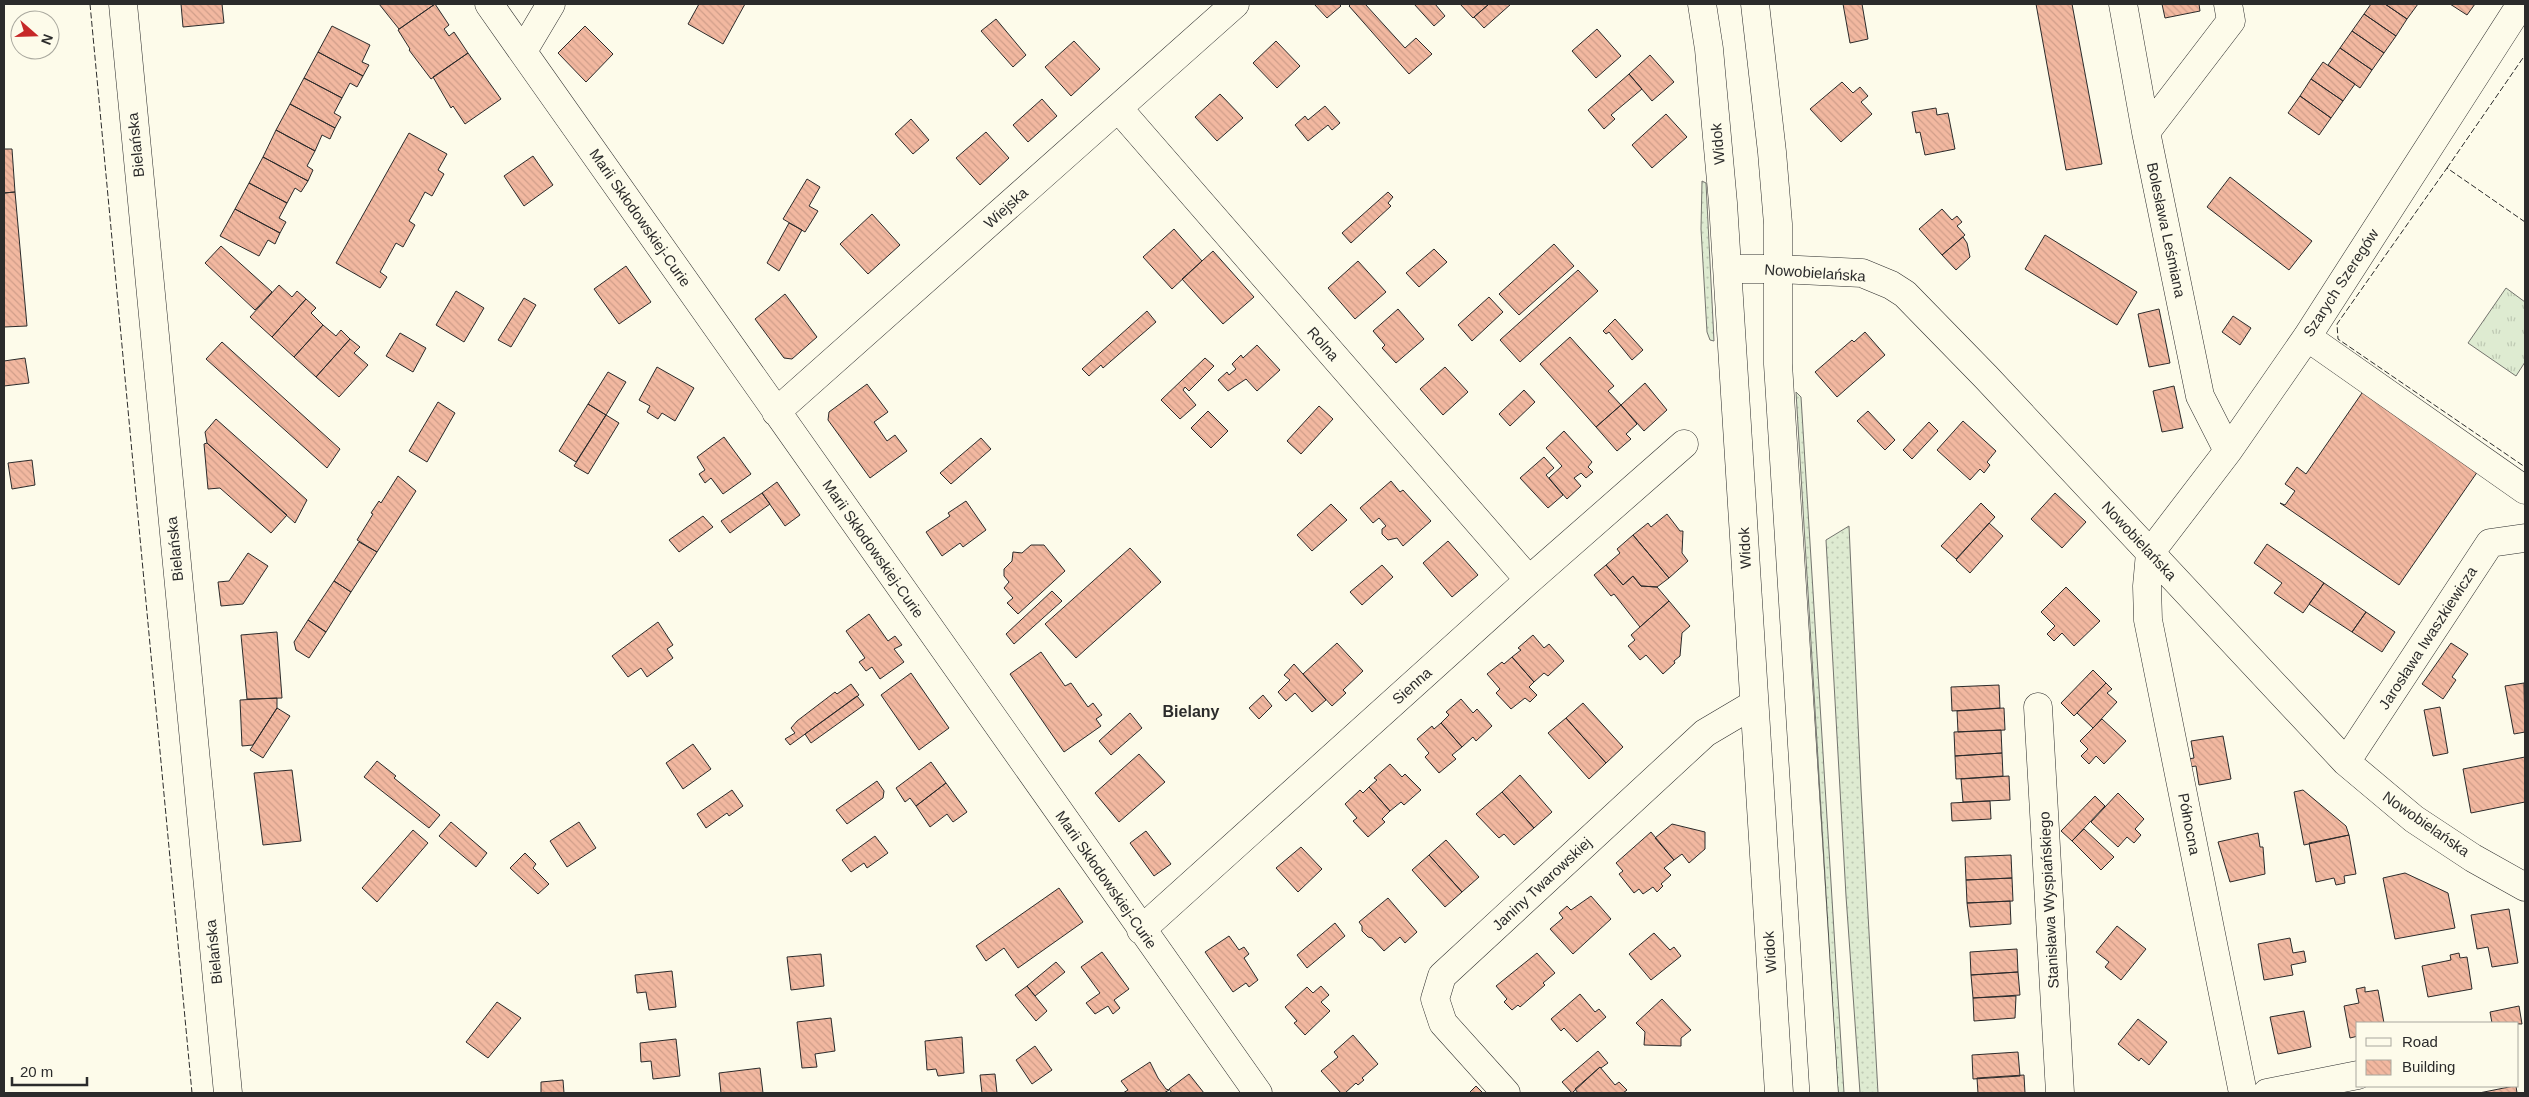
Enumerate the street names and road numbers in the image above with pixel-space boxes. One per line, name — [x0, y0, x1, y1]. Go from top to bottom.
street label: Bielańska — [124, 111, 147, 178]
street label: Widok — [1707, 122, 1728, 166]
street label: Marii Skłodowskiej-Curie — [586, 146, 694, 290]
street label: Bolesława Leśmiana — [2144, 161, 2189, 300]
street label: Wiejska — [980, 183, 1031, 232]
street label: Szarych Szeregów — [2299, 226, 2382, 340]
street label: Nowobielańska — [1764, 260, 1867, 285]
street label: Rolna — [1304, 323, 1343, 365]
street label: Marii Skłodowskiej-Curie — [819, 477, 927, 621]
street label: Nowobielańska — [2098, 498, 2181, 584]
street label: Bielańska — [163, 515, 186, 582]
street label: Widok — [1735, 526, 1754, 569]
street label: Jarosława Iwaszkiewicza — [2375, 563, 2480, 712]
street label: Sienna — [1389, 663, 1435, 708]
street label: Nowobielańska — [2380, 787, 2473, 860]
street label: Północna — [2175, 792, 2204, 857]
street label: Marii Skłodowskiej-Curie — [1052, 808, 1160, 952]
street label: Stanisława Wyspiańskiego — [2035, 811, 2062, 989]
street label: Janiny Twarowskiej — [1489, 833, 1595, 934]
street label: Bielańska — [202, 918, 225, 985]
street label: Widok — [1760, 930, 1779, 973]

